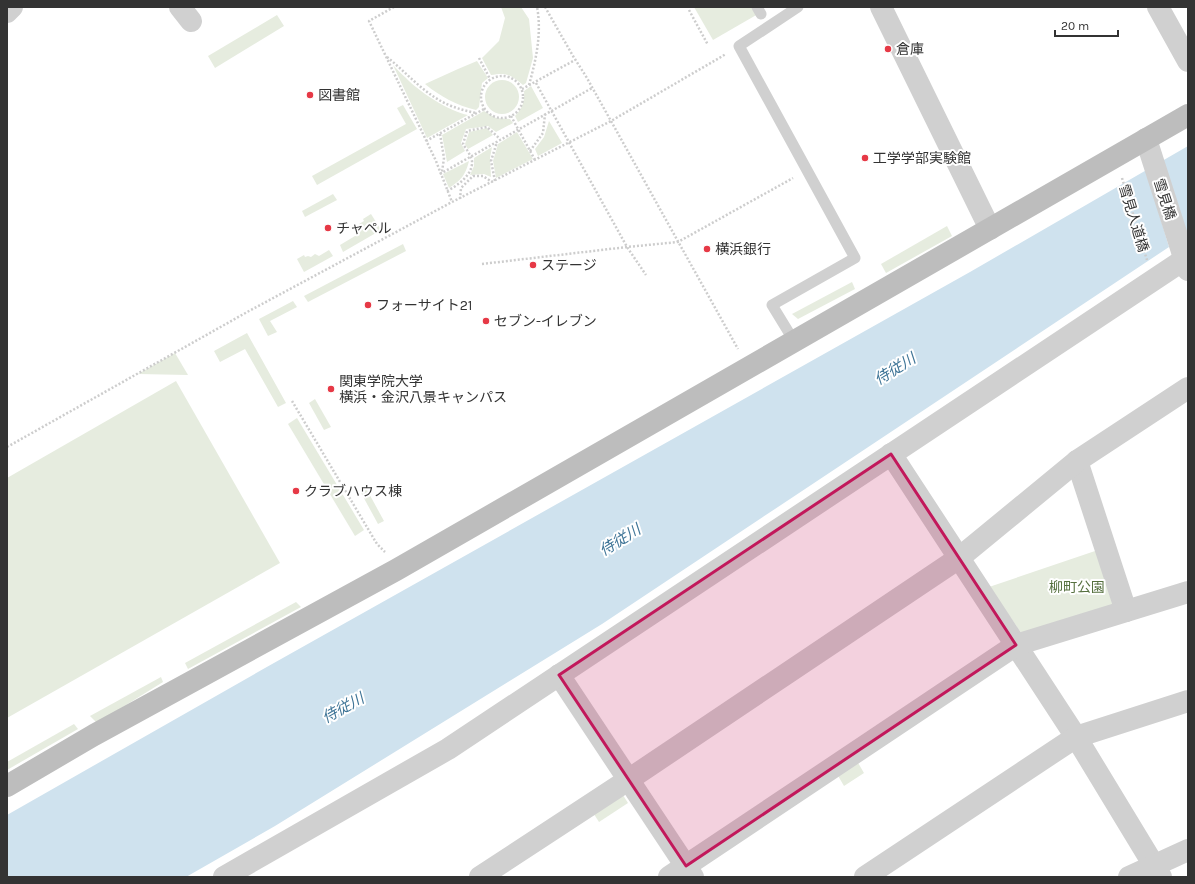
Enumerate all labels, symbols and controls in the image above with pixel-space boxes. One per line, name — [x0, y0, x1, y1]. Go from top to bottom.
scale bar — [1055, 12, 1118, 38]
text: 20 m — [1061, 19, 1089, 33]
place label: 倉庫 — [896, 41, 924, 58]
marker: 倉庫 — [883, 44, 893, 54]
place label: 図書館 — [318, 87, 360, 104]
marker: 図書館 — [305, 90, 315, 100]
place label: 工学学部実験館 — [873, 150, 971, 167]
marker: 工学学部実験館 — [860, 153, 870, 163]
street label: 雪見橋 — [1150, 177, 1179, 222]
street label: 雪見人道橋 — [1115, 182, 1152, 254]
place label: チャペル — [336, 220, 392, 237]
marker: チャペル — [323, 223, 333, 233]
place label: 横浜銀行 — [715, 241, 771, 258]
marker: 横浜銀行 — [702, 244, 712, 254]
place label: ステージ — [541, 257, 597, 274]
marker: ステージ — [528, 260, 538, 270]
place label: フォーサイト21 — [376, 297, 472, 314]
marker: フォーサイト21 — [363, 300, 373, 310]
place label: セブン-イレブン — [494, 313, 597, 330]
marker: セブン-イレブン — [481, 316, 491, 326]
water label: 侍従川 — [871, 348, 921, 389]
place label: 関東学院大学 横浜・金沢八景キャンパス — [339, 373, 507, 406]
marker: 関東学院大学 横浜・金沢八景キャンパス — [326, 384, 336, 394]
place label: クラブハウス棟 — [304, 483, 402, 500]
marker: クラブハウス棟 — [291, 486, 301, 496]
water label: 侍従川 — [596, 519, 646, 560]
park label: 柳町公園 — [1049, 579, 1105, 596]
water label: 侍従川 — [319, 688, 369, 727]

